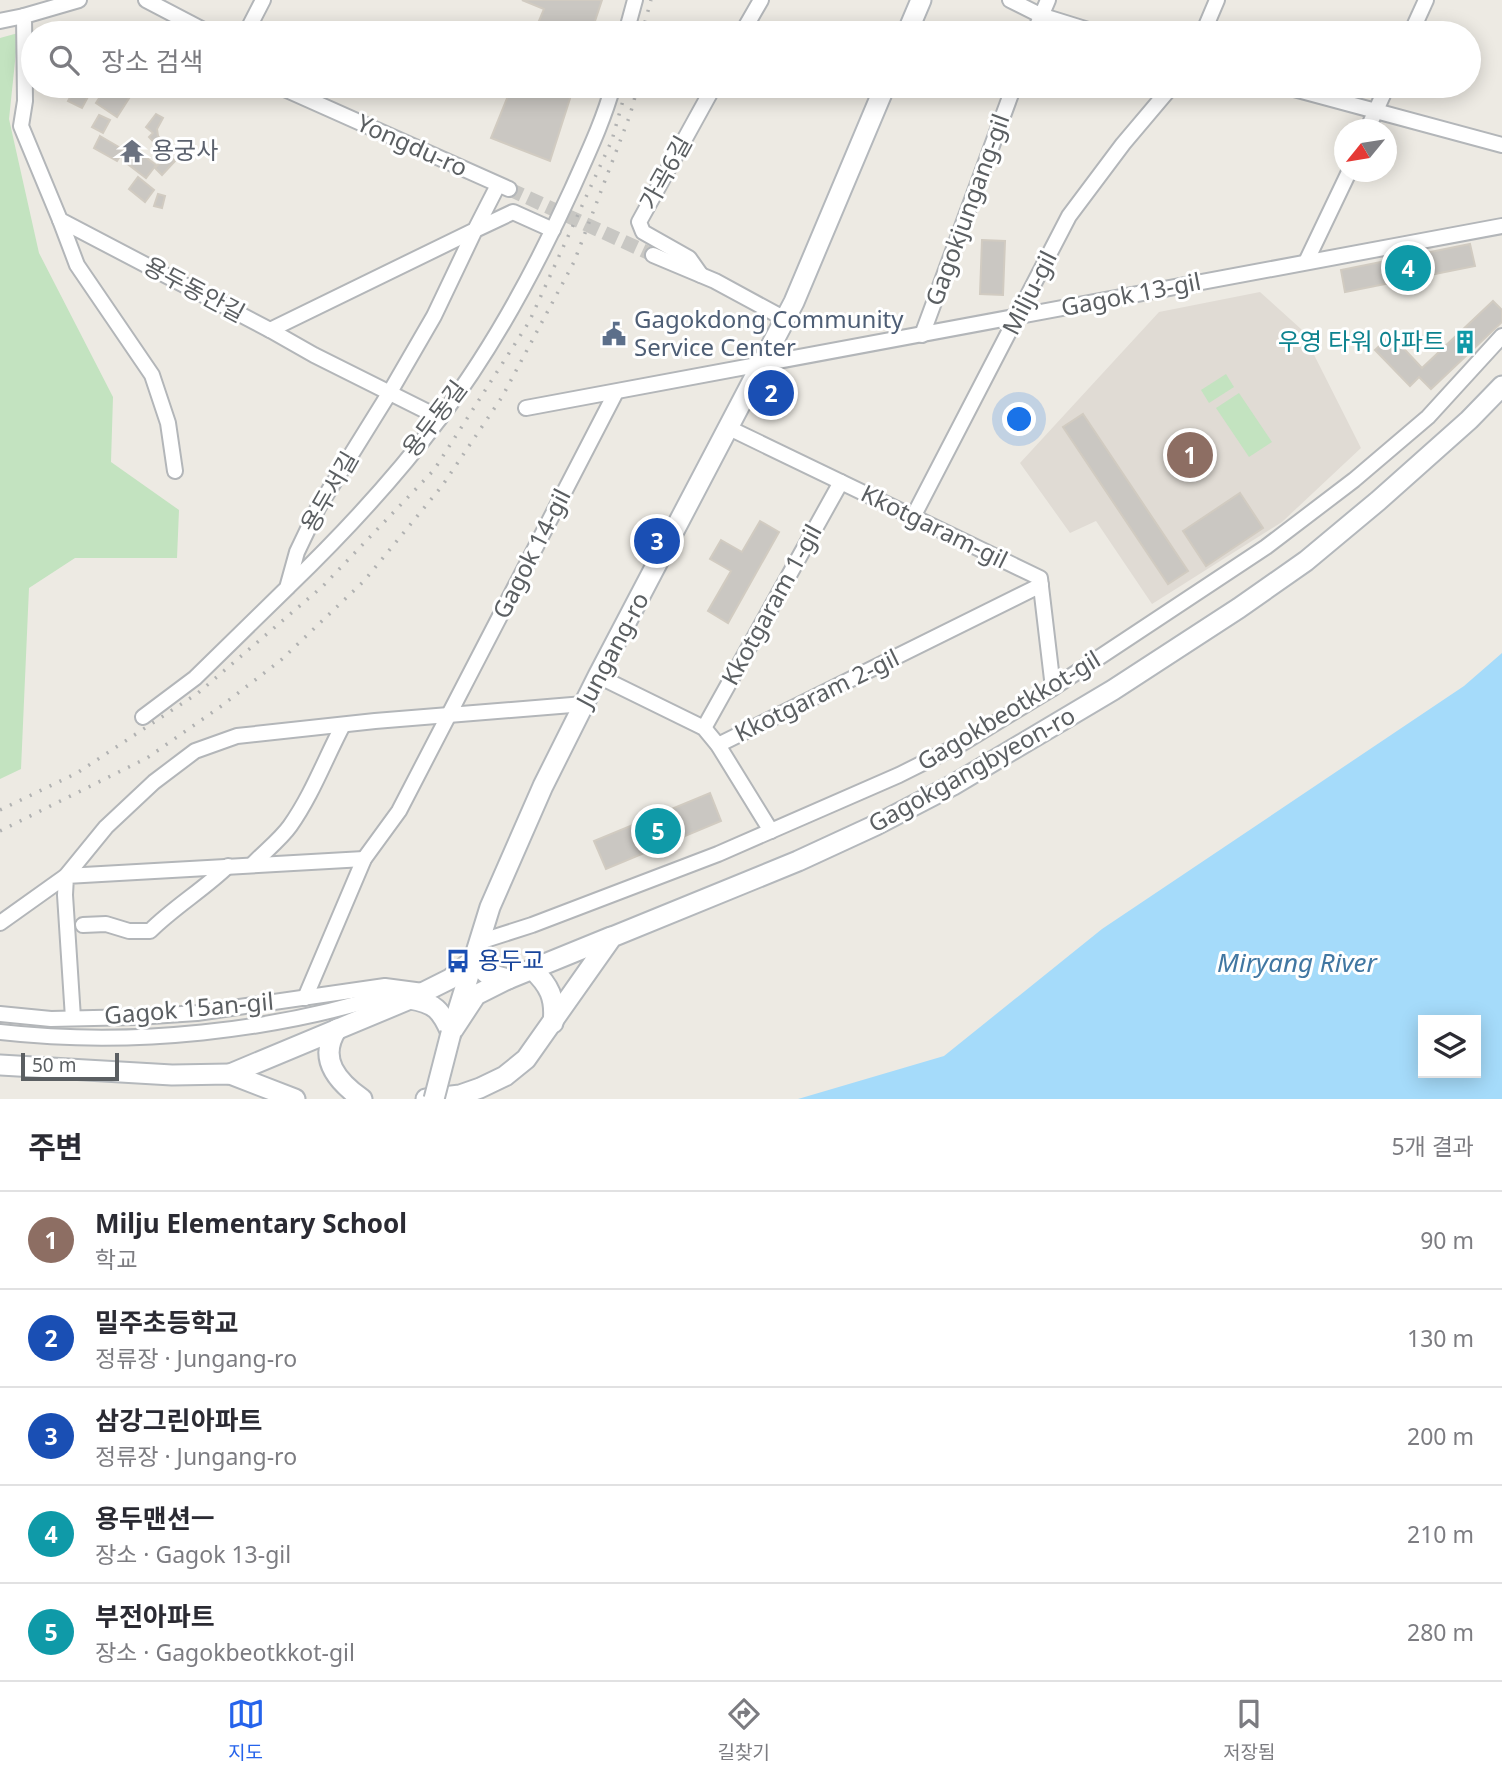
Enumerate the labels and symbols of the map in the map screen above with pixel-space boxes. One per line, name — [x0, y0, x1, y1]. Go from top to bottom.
street label: Yongdu-ro — [352, 106, 473, 184]
street label: Gagokjungang-gil — [917, 109, 1017, 310]
north arrow — [1334, 119, 1397, 182]
street label: 가곡6길 — [631, 129, 699, 215]
place label: 용궁사 — [152, 133, 218, 166]
temple icon: 용궁사 — [118, 137, 146, 165]
pin: 4 — [1385, 242, 1431, 294]
street label: Milju-gil — [994, 245, 1064, 340]
street label: 용두동안길 — [138, 248, 251, 329]
street label: Gagok 13-gil — [1058, 264, 1203, 323]
place label: Gagokdong Community Service Center — [634, 302, 904, 363]
public building icon: Gagokdong Community Service Center — [600, 320, 628, 348]
place label: 우영 타워 아파트 — [1278, 324, 1445, 357]
building icon: 우영 타워 아파트 — [1451, 328, 1479, 356]
pin: 2 — [748, 367, 794, 419]
street label: 용두동길 — [394, 373, 474, 463]
your location — [1002, 402, 1036, 436]
pin: 1 — [1167, 429, 1213, 481]
street label: 용두서길 — [292, 445, 365, 538]
street label: Kkotgaram-gil — [856, 476, 1013, 575]
street label: Gagok 14-gil — [484, 483, 578, 624]
pin: 3 — [634, 515, 680, 567]
street label: Kkotgaram 1-gil — [713, 518, 829, 691]
street label: Jungang-ro — [567, 586, 656, 714]
street label: Kkotgaram 2-gil — [729, 641, 904, 749]
street label: Gagokbeotkkot-gil — [910, 642, 1106, 777]
street label: Gagokgangbyeon-ro — [862, 698, 1081, 839]
pin: 5 — [635, 805, 681, 857]
place label: 용두교 — [478, 943, 544, 976]
water label: Miryang River — [1217, 944, 1379, 980]
bus stop icon: 용두교 — [444, 947, 472, 975]
street label: Gagok 15an-gil — [103, 984, 275, 1031]
scale bar — [21, 1050, 119, 1082]

